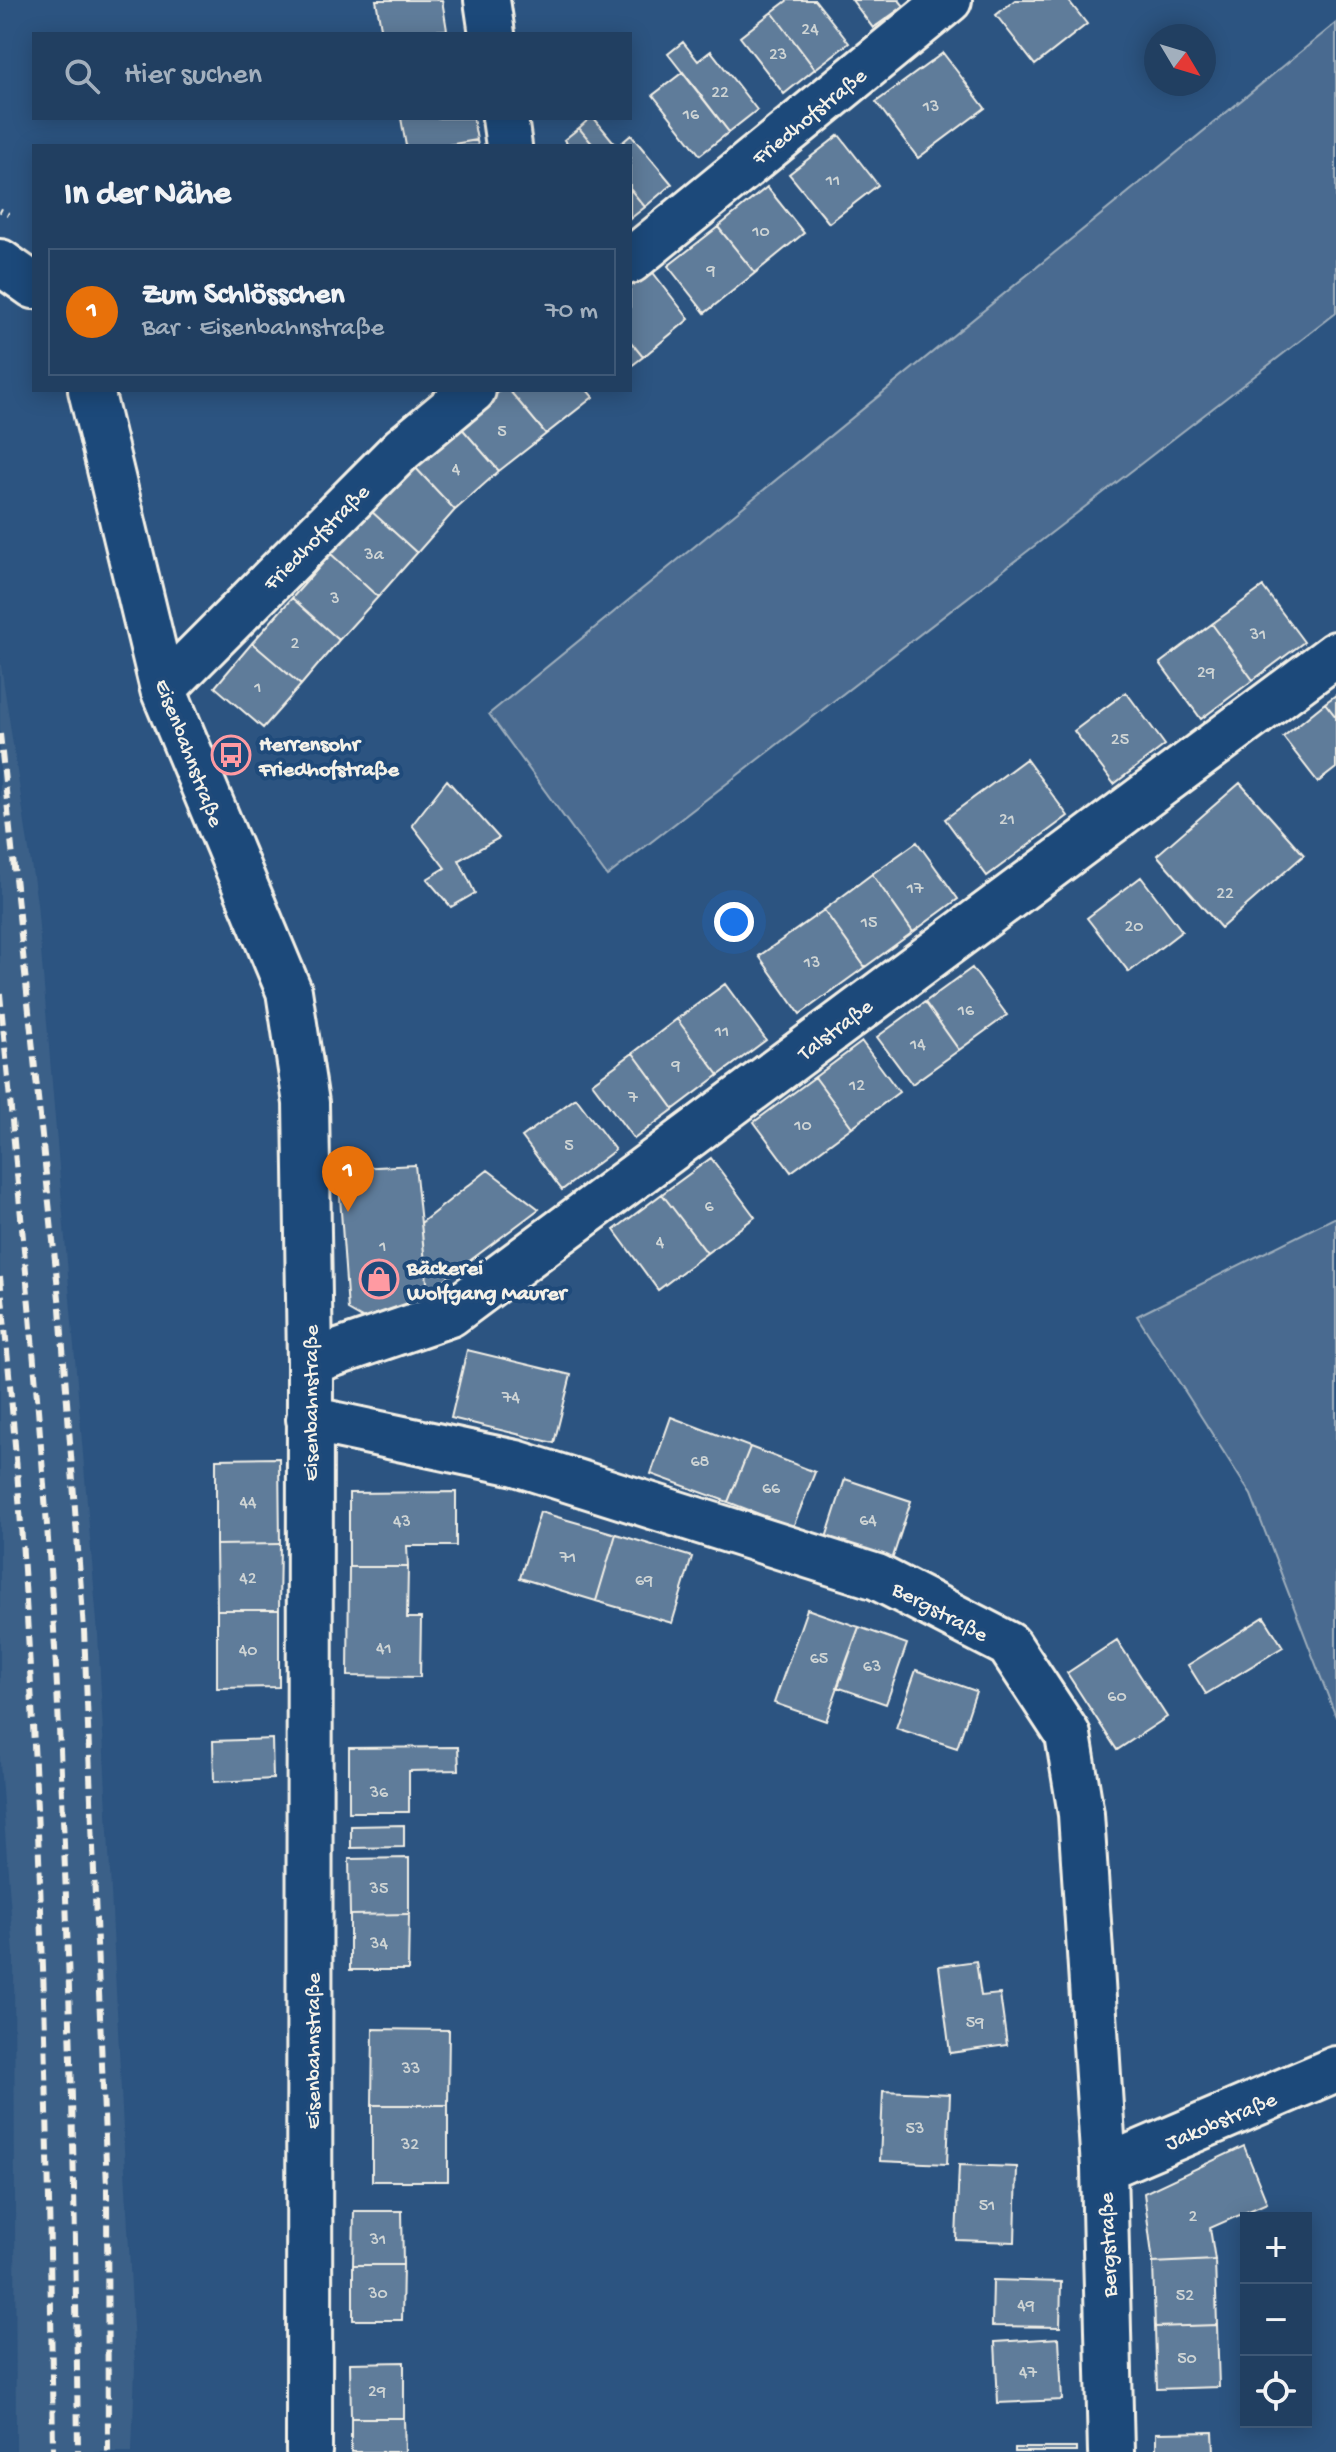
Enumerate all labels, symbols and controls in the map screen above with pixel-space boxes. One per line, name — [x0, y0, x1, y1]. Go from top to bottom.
house number: 24 — [801, 20, 819, 41]
north arrow — [1144, 24, 1216, 96]
search box — [32, 32, 632, 120]
house number: 23 — [769, 45, 787, 66]
icon: search — [60, 54, 104, 98]
text: Hier suchen — [124, 59, 262, 94]
street label: Friedhofstraße — [747, 64, 874, 173]
house number: 22 — [711, 83, 729, 104]
house number: 13 — [922, 97, 939, 118]
house number: 16 — [682, 105, 700, 126]
house number: 11 — [825, 171, 840, 192]
text: In der Nähe — [64, 176, 231, 216]
house number: 10 — [751, 222, 770, 243]
house number: 9 — [705, 261, 716, 282]
text: Zum Schlösschen — [142, 279, 344, 314]
text: 1 — [87, 297, 97, 328]
text: 70 m — [545, 297, 598, 328]
text: Bar · Eisenbahnstraße — [142, 314, 384, 345]
house number: 5 — [497, 422, 507, 443]
house number: 4 — [452, 460, 461, 481]
street label: Friedhofstraße — [258, 480, 377, 598]
house number: 3a — [363, 545, 385, 566]
house number: 3 — [329, 589, 340, 610]
house number: 31 — [1249, 625, 1266, 646]
house number: 2 — [291, 634, 300, 655]
house number: 29 — [1197, 663, 1215, 684]
street label: Eisenbahnstraße — [147, 676, 228, 832]
house number: 1 — [253, 678, 262, 699]
house number: 25 — [1111, 730, 1129, 751]
place label: Herrensohr Friedhofstraße — [258, 733, 399, 784]
bus stop icon: Herrensohr Friedhofstraße — [210, 734, 252, 776]
house number: 21 — [999, 810, 1015, 831]
house number: 17 — [906, 879, 924, 900]
house number: 22 — [1216, 884, 1234, 905]
your location — [714, 902, 754, 942]
house number: 15 — [860, 913, 877, 934]
house number: 20 — [1124, 917, 1144, 938]
house number: 13 — [803, 953, 820, 974]
street label: Talstraße — [792, 994, 880, 1069]
house number: 16 — [957, 1001, 975, 1022]
house number: 11 — [714, 1022, 729, 1043]
house number: 14 — [909, 1035, 926, 1056]
house number: 9 — [670, 1056, 681, 1077]
house number: 12 — [848, 1076, 865, 1097]
house number: 7 — [627, 1088, 638, 1109]
house number: 10 — [793, 1116, 812, 1137]
house number: 5 — [564, 1136, 574, 1157]
pin: 1 — [322, 1146, 374, 1212]
house number: 6 — [704, 1197, 714, 1218]
house number: 4 — [656, 1233, 665, 1254]
house number: 1 — [378, 1237, 387, 1258]
place label: Bäckerei Wolfgang Maurer — [406, 1257, 569, 1308]
shop icon: Bäckerei Wolfgang Maurer — [358, 1258, 400, 1300]
street label: Eisenbahnstraße — [300, 1324, 326, 1481]
house number: 74 — [501, 1388, 520, 1409]
house number: 68 — [691, 1452, 710, 1473]
house number: 66 — [762, 1479, 781, 1500]
house number: 44 — [239, 1493, 257, 1514]
house number: 64 — [859, 1511, 877, 1532]
house number: 43 — [393, 1512, 411, 1533]
house number: 71 — [559, 1548, 576, 1569]
house number: 42 — [239, 1569, 257, 1590]
house number: 69 — [635, 1571, 653, 1592]
street label: Bergstraße — [886, 1577, 992, 1650]
house number: 41 — [376, 1639, 392, 1660]
house number: 40 — [239, 1641, 257, 1662]
house number: 65 — [810, 1649, 828, 1670]
house number: 63 — [863, 1657, 881, 1678]
house number: 60 — [1107, 1687, 1127, 1708]
house number: 36 — [369, 1783, 389, 1804]
house number: 35 — [369, 1879, 388, 1900]
house number: 34 — [369, 1934, 388, 1955]
street label: Eisenbahnstraße — [302, 1972, 328, 2129]
house number: 59 — [966, 2013, 984, 2034]
house number: 33 — [401, 2059, 420, 2080]
street label: Jakobstraße — [1162, 2087, 1282, 2158]
house number: 53 — [906, 2119, 924, 2140]
house number: 32 — [400, 2135, 419, 2156]
street label: Bergstraße — [1095, 2191, 1125, 2299]
house number: 51 — [979, 2196, 995, 2217]
house number: 2 — [1189, 2207, 1198, 2228]
map controls — [1240, 2212, 1312, 2428]
button: + — [1240, 2212, 1312, 2284]
house number: 31 — [369, 2230, 386, 2251]
house number: 30 — [367, 2284, 388, 2305]
button: − — [1240, 2284, 1312, 2356]
house number: 52 — [1176, 2286, 1194, 2307]
house number: 49 — [1017, 2296, 1035, 2317]
house number: 50 — [1177, 2349, 1197, 2370]
button: locate — [1240, 2356, 1312, 2428]
house number: 47 — [1019, 2363, 1038, 2384]
house number: 29 — [368, 2382, 386, 2403]

